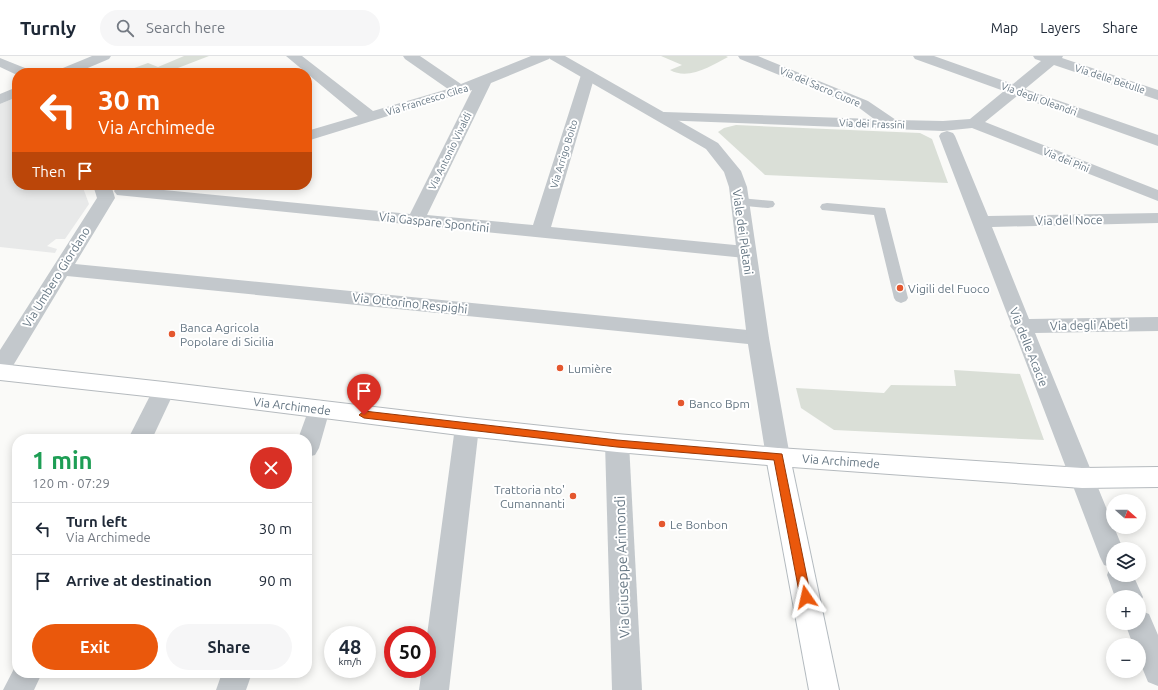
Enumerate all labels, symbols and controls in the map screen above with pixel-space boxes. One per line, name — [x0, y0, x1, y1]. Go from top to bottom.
search box — [100, 10, 380, 46]
text: Turnly — [20, 17, 76, 39]
icon: search — [114, 17, 136, 39]
text: Search here — [146, 19, 225, 36]
text: Map — [991, 20, 1018, 36]
text: Layers — [1040, 20, 1080, 36]
text: Share — [1102, 20, 1138, 36]
street label: Via delle Betulle — [1073, 62, 1147, 96]
street label: Via del Sacro Cuore — [778, 65, 862, 109]
street label: Via degli Oleandri — [1000, 80, 1078, 118]
street label: Via Francesco Cilea — [385, 82, 469, 118]
icon: left — [32, 84, 84, 136]
text: 30 m — [98, 84, 160, 115]
street label: Via Antonio Vivaldi — [426, 110, 474, 192]
text: Via Archimede — [98, 117, 215, 137]
street label: Via dei Frassini — [839, 117, 905, 131]
street label: Via Arrigo Boito — [548, 118, 580, 190]
street label: Via dei Pini — [1041, 146, 1091, 174]
icon: arrive — [74, 160, 96, 182]
text: Then — [32, 163, 66, 180]
street label: Viale dei Platani — [731, 188, 755, 276]
street label: Via Gaspare Spontini — [378, 210, 490, 234]
street label: Via del Noce — [1035, 213, 1103, 227]
street label: Via Umbero Giordano — [20, 224, 92, 330]
place label: Vigili del Fuoco — [908, 282, 990, 295]
marker: Vigili del Fuoco — [895, 283, 905, 293]
street label: Via Ottorino Respighi — [352, 290, 468, 316]
street label: Via delle Acacie — [1007, 306, 1051, 388]
street label: Via degli Abeti — [1050, 318, 1128, 332]
place label: Banca Agricola Popolare di Sicilia — [180, 321, 274, 348]
marker: Banca Agricola Popolare di Sicilia — [167, 329, 177, 339]
place label: Lumière — [568, 362, 612, 375]
marker: Lumière — [555, 363, 565, 373]
pin — [347, 374, 381, 415]
icon: arrive — [353, 380, 375, 402]
street label: Via Archimede — [252, 395, 332, 417]
place label: Banco Bpm — [689, 397, 750, 410]
marker: Banco Bpm — [676, 398, 686, 408]
text: 1 min — [32, 447, 93, 474]
button: close — [250, 447, 292, 489]
street label: Via Archimede — [802, 452, 880, 470]
text: 120 m · 07:29 — [32, 476, 110, 490]
place label: Trattoria nto' Cumannanti — [494, 483, 565, 510]
marker: Trattoria nto' Cumannanti — [568, 491, 578, 501]
north arrow — [1106, 494, 1146, 534]
map controls — [1106, 494, 1146, 678]
street label: Via Giuseppe Arimondi — [612, 495, 632, 639]
text: Turn left — [66, 513, 127, 530]
icon: left — [32, 518, 54, 540]
place label: Le Bonbon — [670, 518, 728, 531]
marker: Le Bonbon — [657, 519, 667, 529]
text: 30 m — [259, 520, 292, 537]
text: Via Archimede — [66, 530, 151, 544]
button: layers — [1106, 542, 1146, 582]
icon: arrive — [32, 570, 54, 592]
text: Arrive at destination — [66, 572, 212, 589]
text: 90 m — [259, 572, 292, 589]
position arrow — [785, 576, 827, 618]
button: + — [1106, 590, 1146, 630]
button: Exit — [32, 624, 158, 670]
button: Share — [166, 624, 292, 670]
speed limit sign: 50 — [384, 626, 436, 678]
text: 48 — [339, 635, 361, 658]
button: − — [1106, 638, 1146, 678]
text: km/h — [338, 656, 362, 667]

